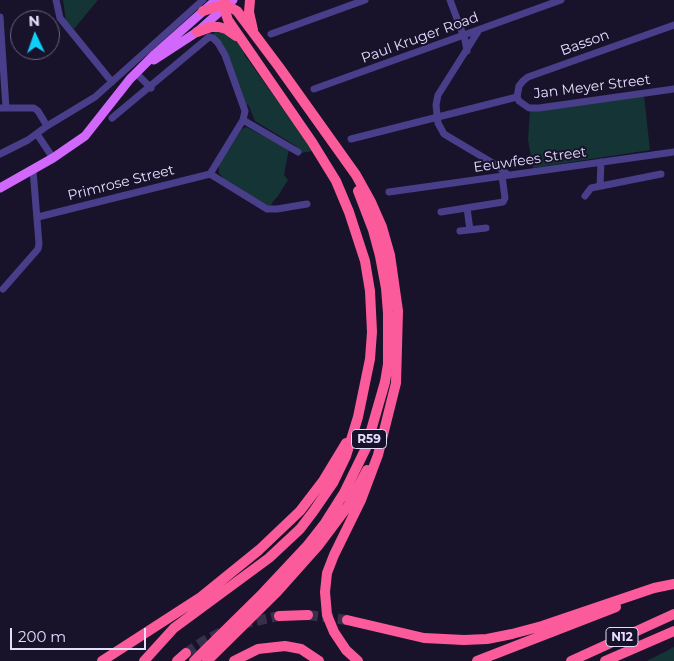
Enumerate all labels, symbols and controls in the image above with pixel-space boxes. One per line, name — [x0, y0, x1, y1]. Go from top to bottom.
street label: Paul Kruger Road — [359, 9, 481, 67]
north arrow — [10, 10, 60, 60]
text: N — [28, 12, 40, 30]
street label: Basson — [558, 26, 612, 60]
street label: Jan Meyer Street — [533, 71, 651, 103]
street label: Eeuwfees Street — [472, 144, 588, 176]
street label: Primrose Street — [66, 162, 176, 204]
road number: R59 — [352, 429, 386, 448]
scale bar — [12, 618, 149, 650]
text: 200 m — [18, 627, 66, 646]
road number: N12 — [606, 628, 638, 646]

